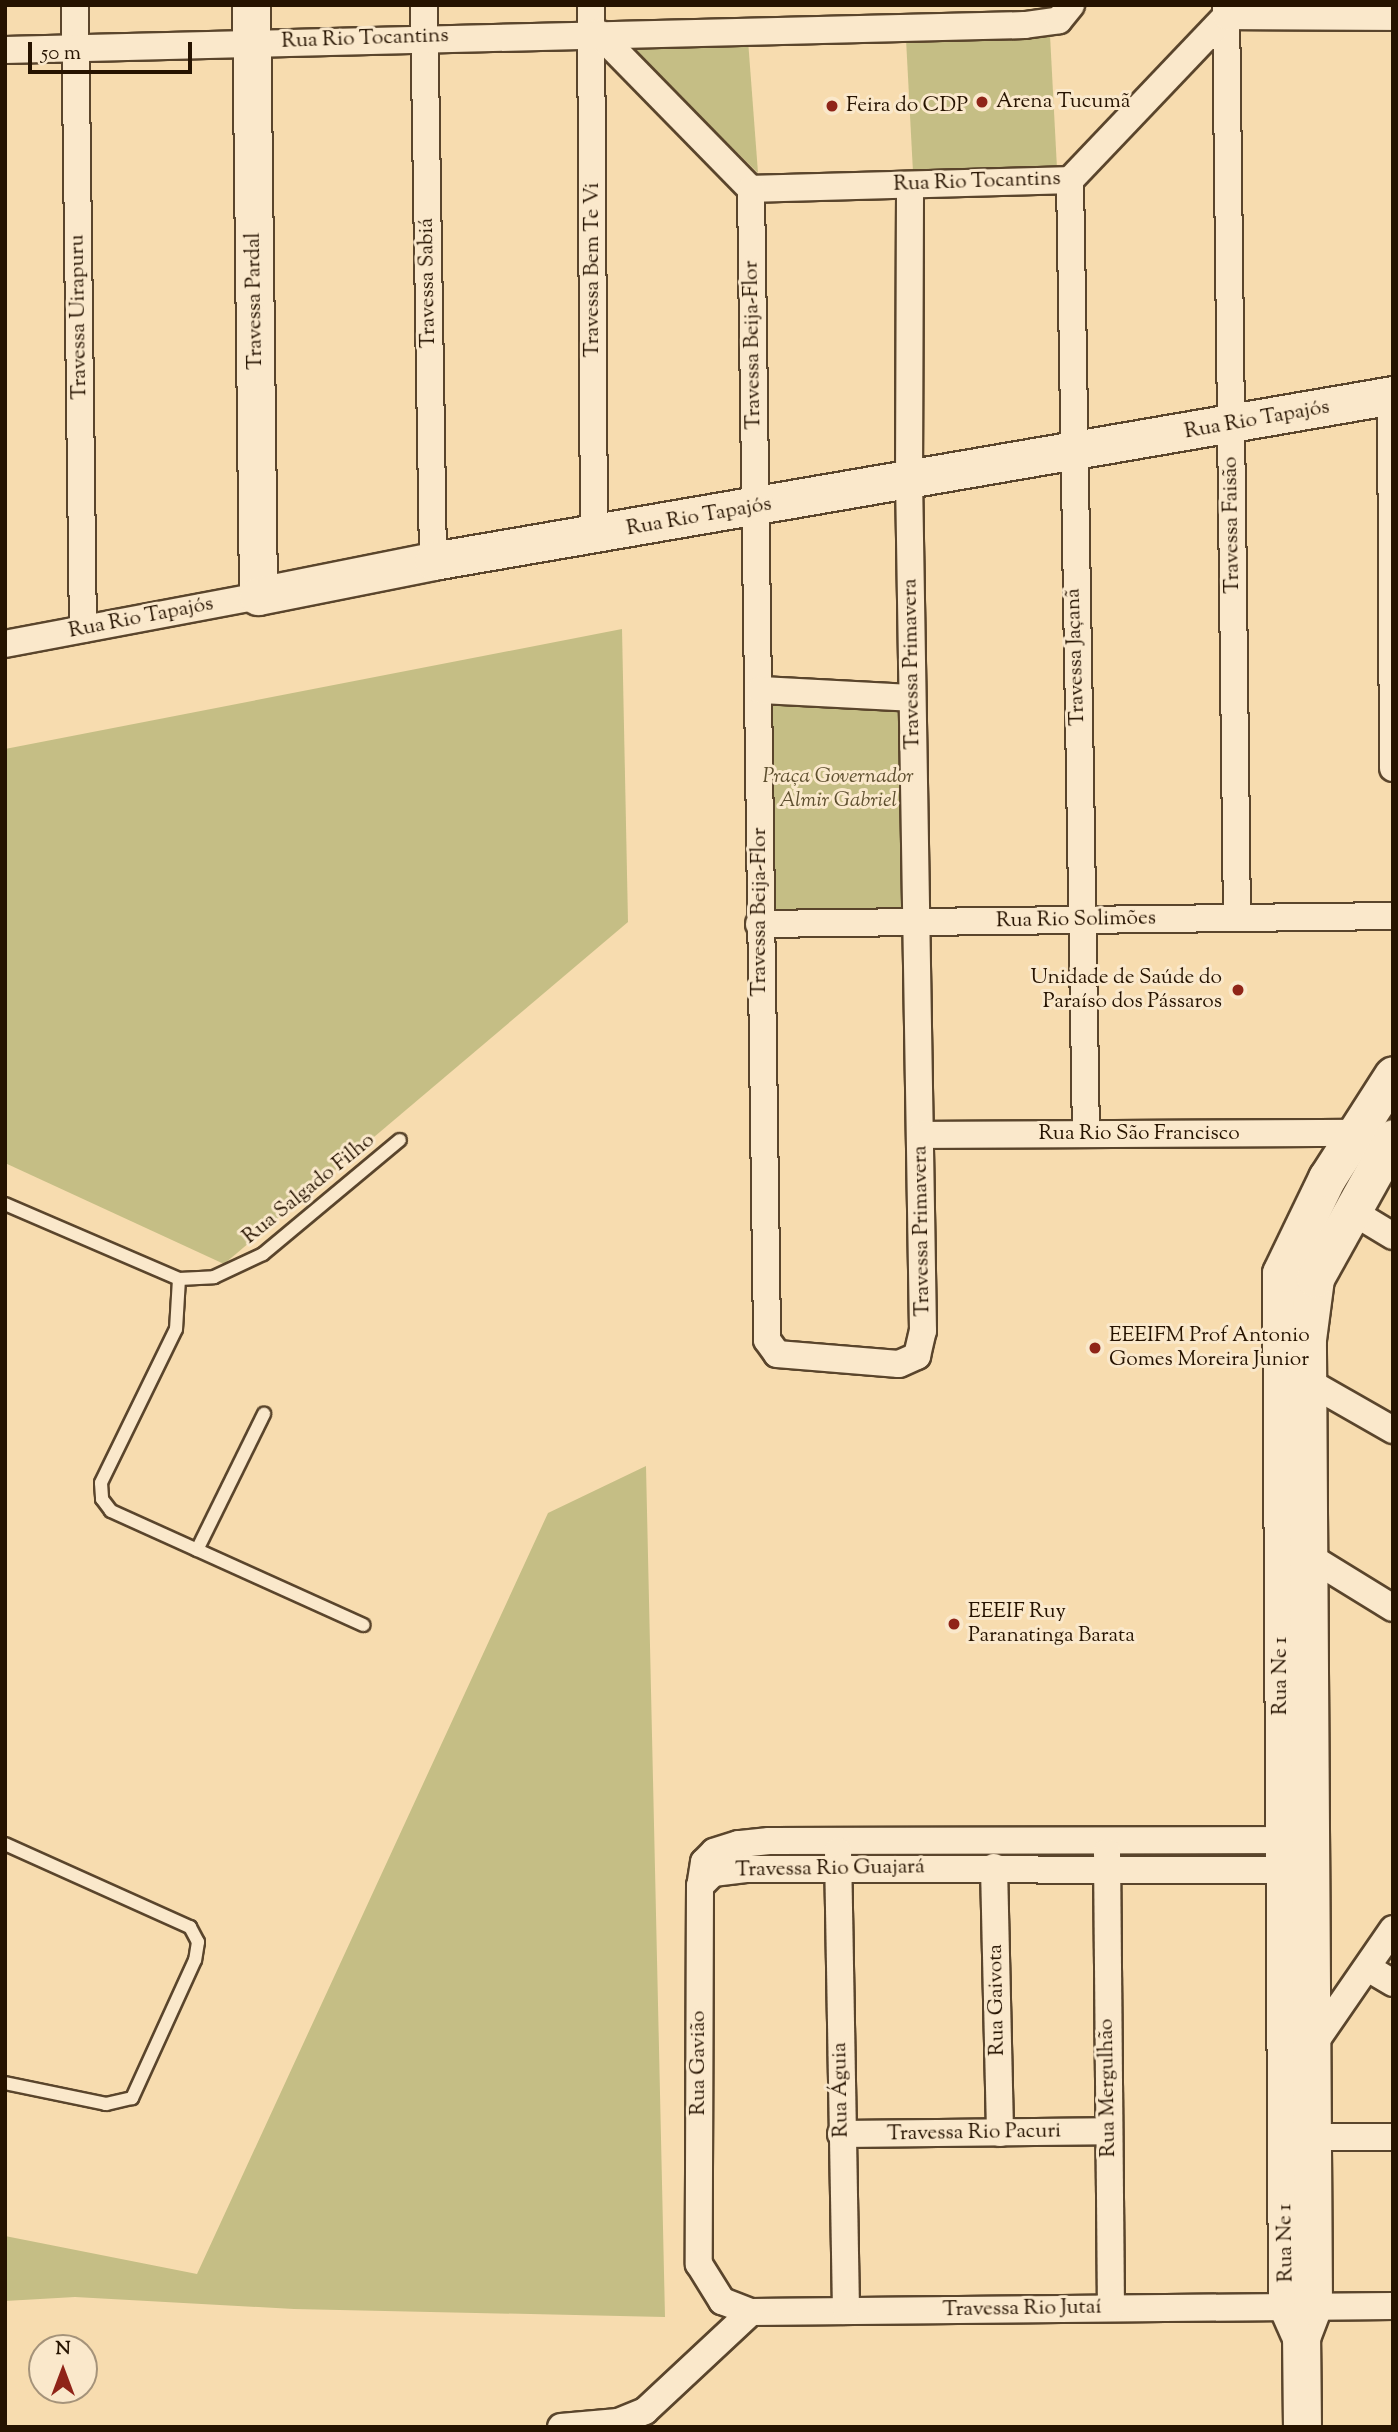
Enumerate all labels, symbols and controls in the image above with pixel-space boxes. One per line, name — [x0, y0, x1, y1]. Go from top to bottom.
street label: Rua Rio Tocantins — [281, 23, 449, 55]
scale bar — [32, 28, 196, 72]
text: 50 m — [41, 39, 81, 69]
place label: Arena Tucumã — [996, 89, 1131, 115]
place label: Feira do CDP — [846, 93, 968, 119]
marker: Arena Tucumã — [974, 94, 990, 110]
marker: Feira do CDP — [824, 98, 840, 114]
street label: Rua Rio Tocantins — [893, 166, 1061, 198]
street label: Travessa Bem Te Vi — [580, 183, 606, 357]
street label: Travessa Sabiá — [414, 218, 442, 348]
street label: Travessa Pardal — [241, 232, 269, 370]
street label: Travessa Uirapuru — [65, 234, 93, 400]
street label: Travessa Beija-Flor — [739, 260, 767, 430]
street label: Rua Rio Tapajós — [1183, 395, 1331, 445]
street label: Travessa Faisão — [1218, 456, 1246, 594]
street label: Rua Rio Tapajós — [625, 492, 773, 542]
street label: Travessa Primavera — [898, 578, 926, 750]
street label: Travessa Jaçanã — [1061, 588, 1091, 726]
street label: Rua Rio Tapajós — [67, 592, 215, 644]
park label: Praça Governador Almir Gabriel — [762, 764, 914, 814]
street label: Travessa Beija-Flor — [747, 828, 773, 996]
street label: Rua Rio Solimões — [996, 906, 1156, 934]
place label: Unidade de Saúde do Paraíso dos Pássaros — [1030, 965, 1222, 1015]
marker: Unidade de Saúde do Paraíso dos Pássaros — [1228, 980, 1248, 1000]
street label: Rua Rio São Francisco — [1038, 1121, 1240, 1147]
street label: Rua Salgado Filho — [238, 1128, 380, 1250]
street label: Travessa Primavera — [908, 1145, 936, 1317]
place label: EEEIFM Prof Antonio Gomes Moreira Junior — [1109, 1323, 1310, 1373]
marker: EEEIFM Prof Antonio Gomes Moreira Junior — [1087, 1340, 1103, 1356]
place label: EEEIF Ruy Paranatinga Barata — [968, 1599, 1135, 1649]
marker: EEEIF Ruy Paranatinga Barata — [946, 1616, 962, 1632]
street label: Rua Ne 1 — [1268, 1637, 1294, 1715]
street label: Travessa Rio Guajará — [735, 1855, 925, 1883]
street label: Rua Gaivota — [983, 1944, 1011, 2056]
street label: Rua Gavião — [686, 2010, 712, 2116]
street label: Rua Mergulhão — [1094, 2018, 1122, 2158]
street label: Rua Águia — [828, 2042, 854, 2138]
street label: Travessa Rio Pacuri — [887, 2119, 1061, 2147]
street label: Rua Ne 1 — [1273, 2203, 1299, 2283]
street label: Travessa Rio Jutaí — [942, 2295, 1102, 2323]
north arrow — [28, 2334, 98, 2404]
text: N — [55, 2336, 71, 2363]

